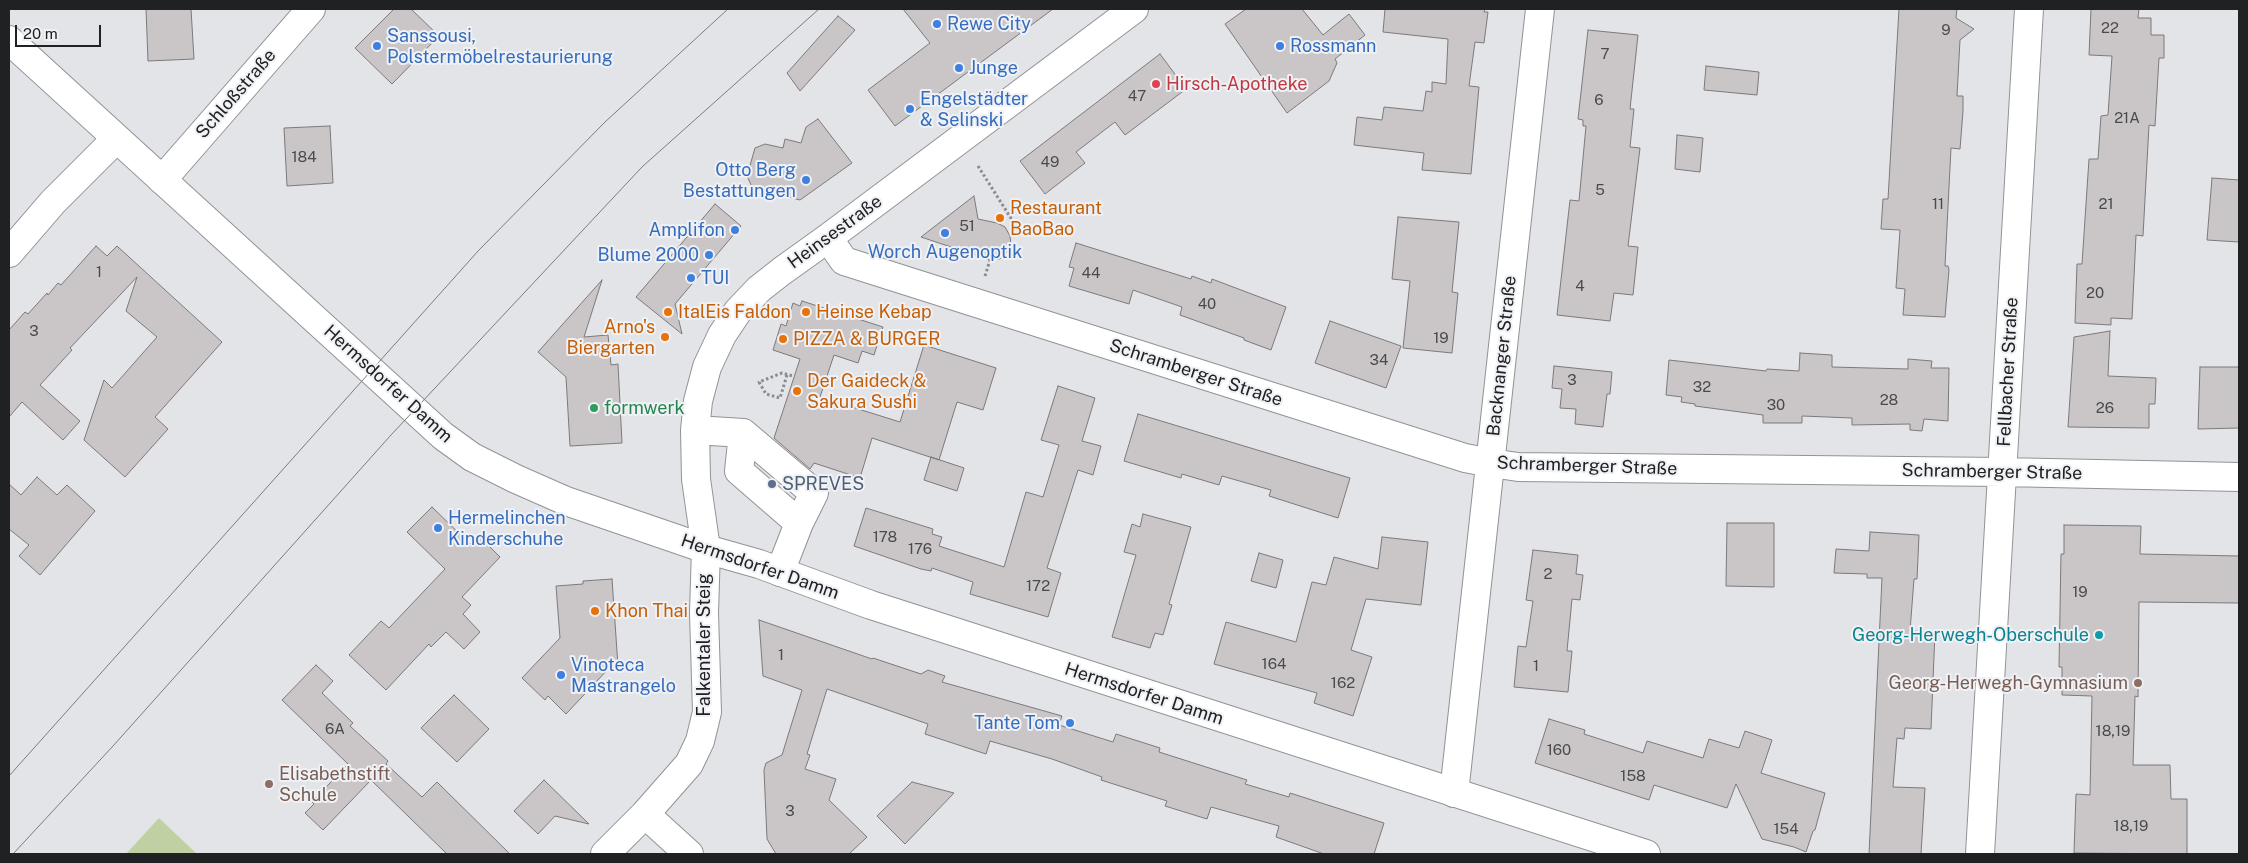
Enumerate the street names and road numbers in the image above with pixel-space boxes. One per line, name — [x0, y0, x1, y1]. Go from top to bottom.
street label: Schloßstraße — [191, 45, 281, 143]
street label: Heinsestraße — [784, 191, 886, 273]
street label: Backnanger Straße — [1483, 275, 1521, 437]
street label: Fellbacher Straße — [1993, 297, 2023, 447]
street label: Hermsdorfer Damm — [319, 321, 457, 447]
street label: Schramberger Straße — [1107, 335, 1285, 411]
street label: Schramberger Straße — [1496, 452, 1678, 480]
street label: Schramberger Straße — [1901, 460, 2083, 484]
street label: Hermsdorfer Damm — [678, 530, 842, 604]
street label: Falkentaler Steig — [693, 573, 715, 717]
street label: Hermsdorfer Damm — [1062, 658, 1226, 730]

